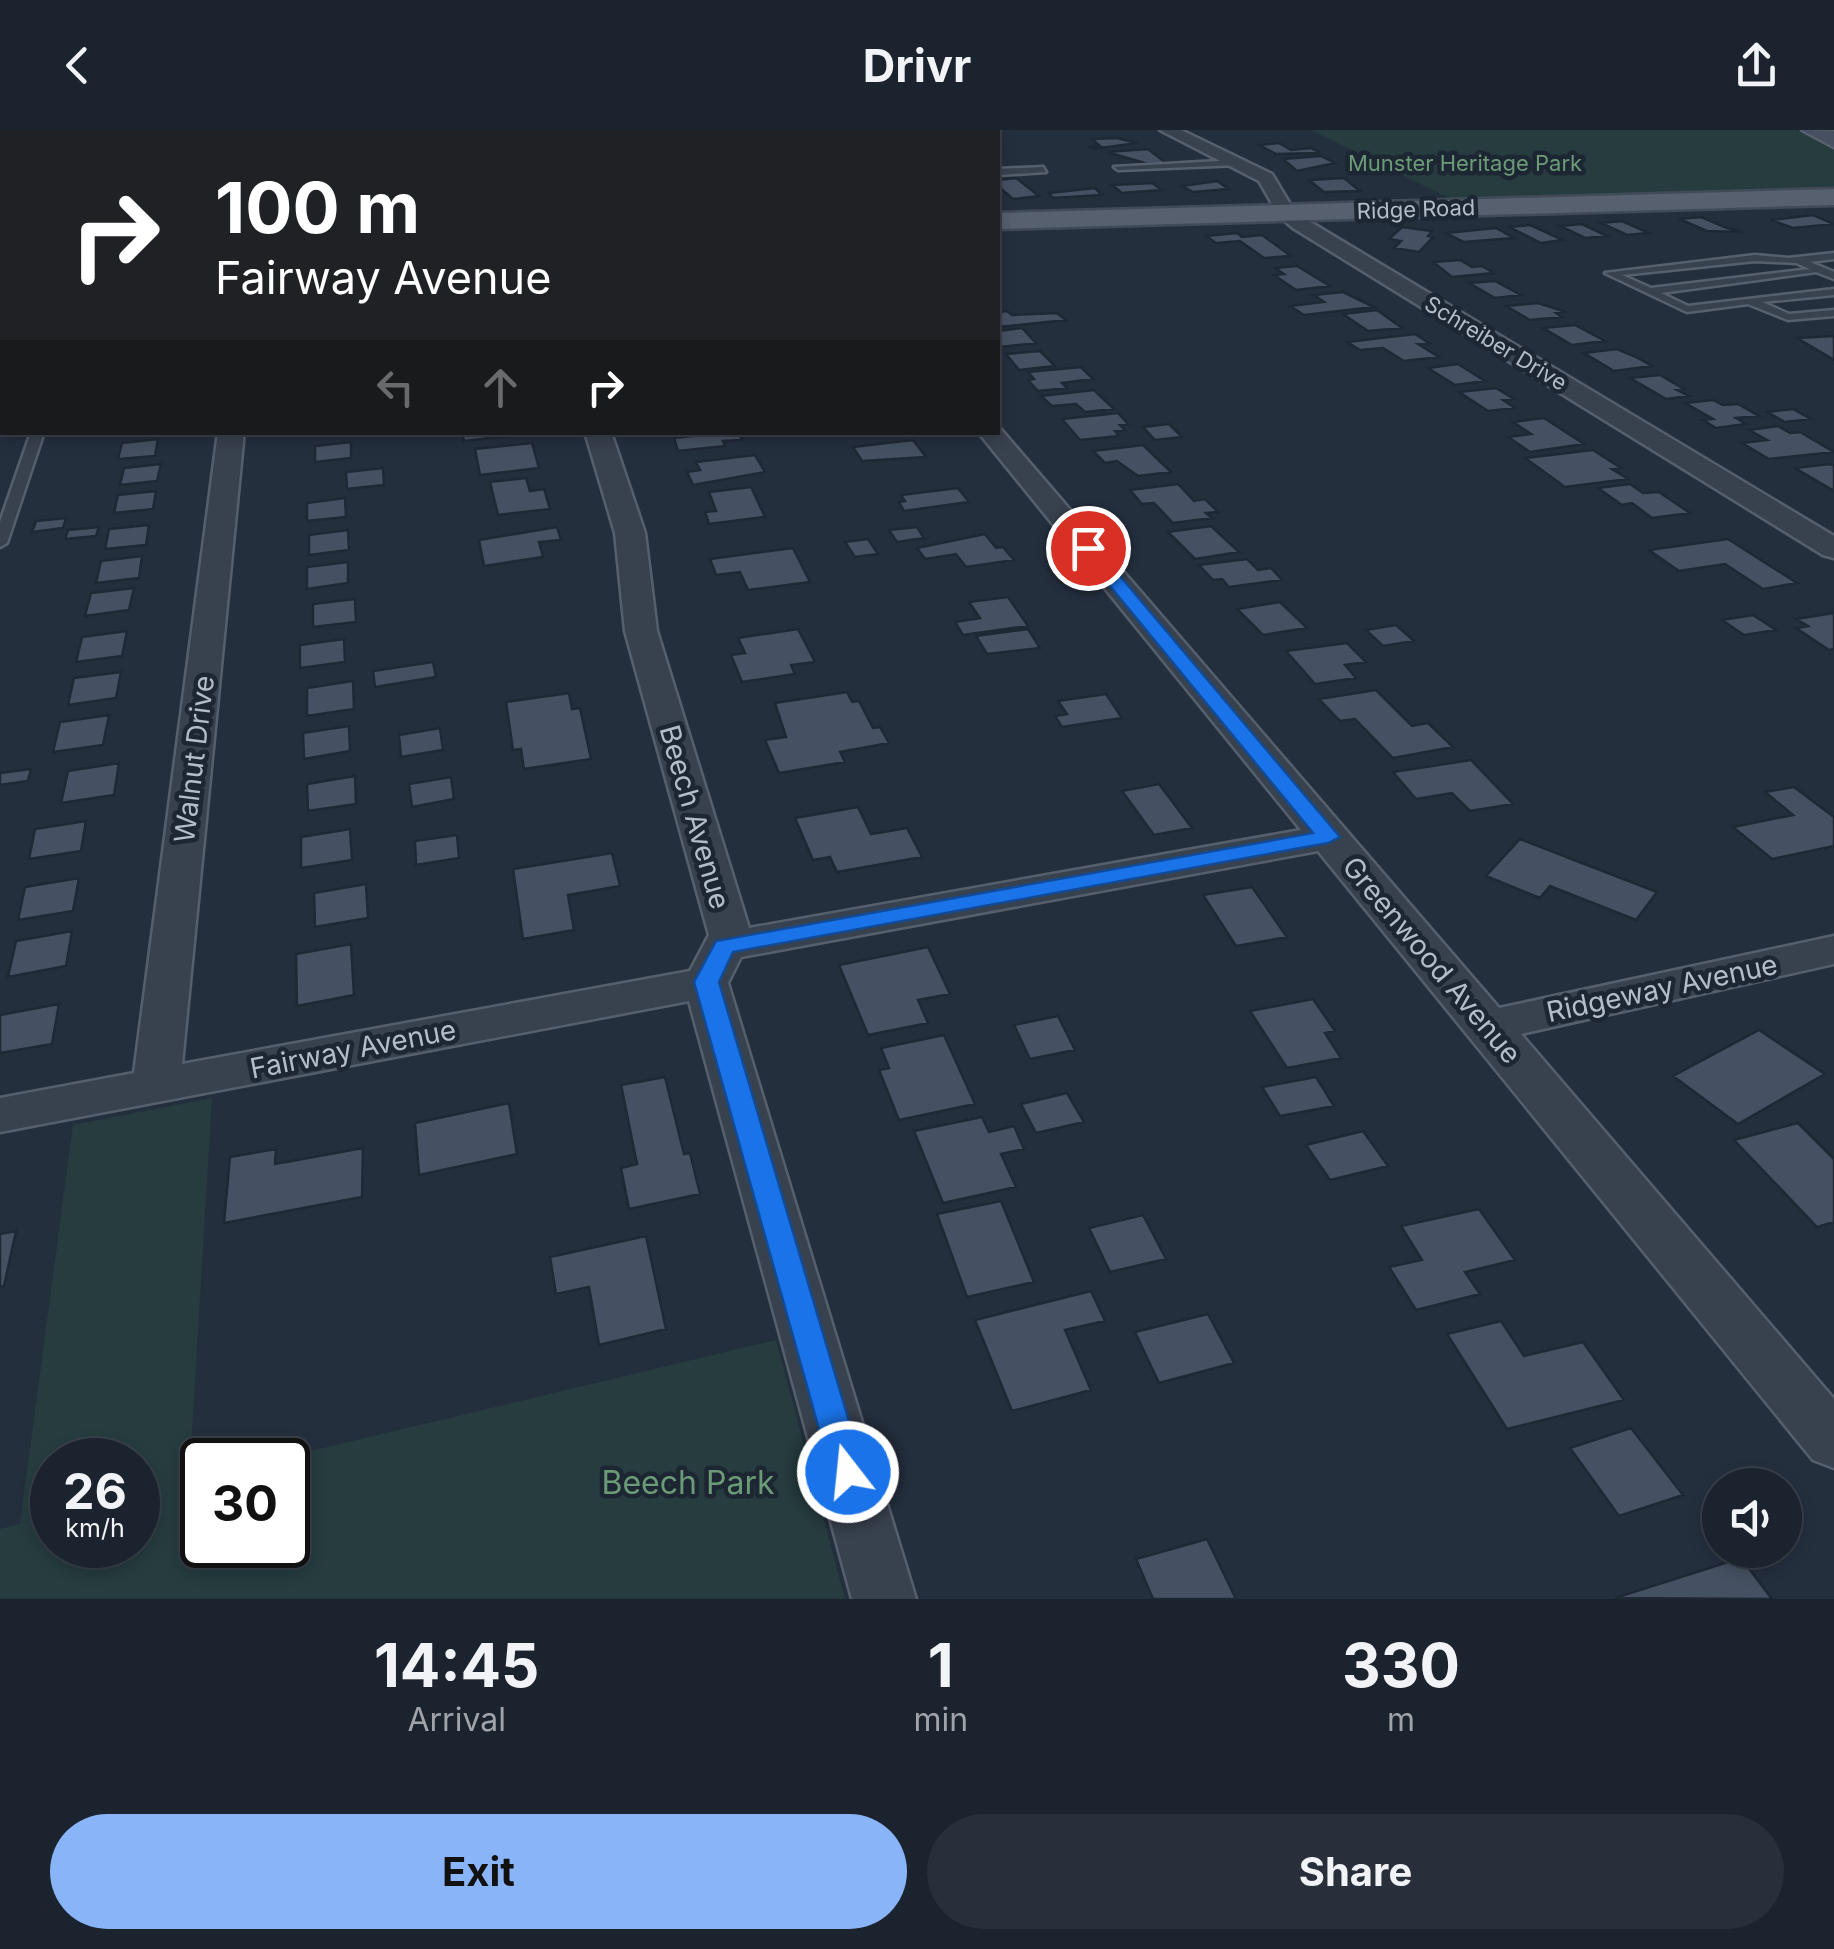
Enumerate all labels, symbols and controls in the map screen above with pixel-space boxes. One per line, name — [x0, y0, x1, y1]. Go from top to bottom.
icon: back — [50, 38, 105, 93]
text: Drivr — [863, 38, 971, 93]
icon: share — [1729, 38, 1784, 93]
park label: Munster Heritage Park — [1348, 150, 1582, 176]
text: 100 m — [215, 165, 420, 250]
icon: right — [50, 170, 180, 300]
street label: Ridge Road — [1356, 194, 1476, 224]
text: Fairway Avenue — [215, 250, 551, 305]
street label: Schreiber Drive — [1420, 290, 1572, 396]
icon: left — [368, 360, 423, 415]
icon: ahead — [473, 360, 528, 415]
icon: right — [578, 360, 633, 415]
pin — [1046, 506, 1131, 591]
icon: arrive — [1061, 521, 1116, 576]
street label: Walnut Drive — [167, 673, 221, 845]
street label: Beech Avenue — [653, 721, 737, 913]
street label: Greenwood Avenue — [1336, 850, 1528, 1070]
street label: Ridgeway Avenue — [1543, 947, 1781, 1029]
street label: Fairway Avenue — [247, 1012, 459, 1086]
position arrow — [796, 1420, 900, 1524]
speed limit sign: 30 — [180, 1438, 310, 1568]
text: 26 — [63, 1461, 127, 1521]
park label: Beech Park — [602, 1463, 775, 1502]
map controls — [1702, 1468, 1802, 1568]
button: sound — [1702, 1468, 1802, 1568]
text: km/h — [65, 1513, 125, 1543]
text: 14:45 — [374, 1629, 539, 1701]
text: 1 — [928, 1629, 954, 1701]
text: 330 — [1342, 1629, 1460, 1701]
text: Arrival — [407, 1700, 506, 1739]
text: min — [913, 1700, 968, 1739]
text: m — [1387, 1700, 1415, 1739]
button: Exit — [50, 1814, 907, 1929]
button: Share — [927, 1814, 1784, 1929]

